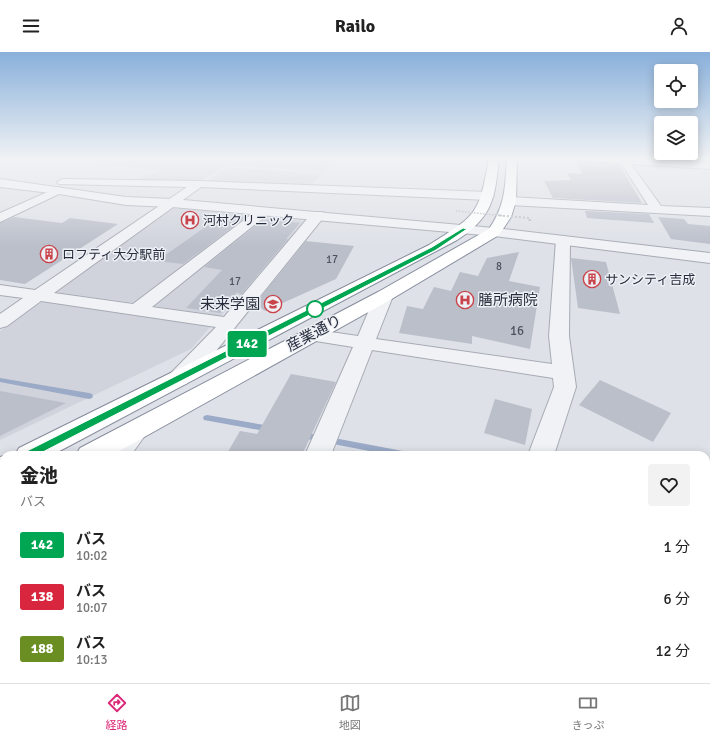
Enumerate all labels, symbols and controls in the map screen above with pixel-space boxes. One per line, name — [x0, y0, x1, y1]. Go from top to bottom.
icon: menu — [20, 15, 42, 37]
text: Railo — [335, 15, 375, 37]
icon: person — [668, 15, 690, 37]
map controls — [654, 64, 698, 160]
button: locate — [654, 64, 698, 108]
button: layers — [654, 116, 698, 160]
hospital icon: 河村クリニック — [180, 210, 200, 230]
place label: 河村クリニック — [203, 213, 294, 229]
building icon: ロフティ大分駅前 — [39, 244, 59, 264]
place label: ロフティ大分駅前 — [62, 247, 165, 263]
house number: 17 — [326, 253, 338, 266]
house number: 8 — [496, 260, 502, 273]
building icon: サンシティ吉成 — [582, 269, 602, 289]
place label: サンシティ吉成 — [605, 272, 695, 288]
house number: 17 — [229, 275, 241, 288]
hospital icon: 膳所病院 — [455, 290, 475, 310]
place label: 膳所病院 — [478, 291, 538, 309]
school or university icon: 未来学園 — [263, 294, 283, 314]
place label: 未来学園 — [200, 295, 260, 313]
unlabelled marker — [306, 300, 324, 318]
street label: 産業通り — [283, 311, 345, 355]
house number: 16 — [510, 323, 524, 339]
line badge: 142 — [224, 331, 270, 357]
text: 142 — [236, 335, 258, 352]
text: 金池 — [20, 464, 58, 488]
button: heart — [648, 464, 690, 506]
text: バス — [20, 494, 46, 510]
text: バス — [76, 530, 106, 548]
text: 142 — [31, 536, 53, 553]
text: 1 分 — [664, 538, 690, 556]
text: 10:02 — [76, 548, 108, 564]
text: バス — [76, 582, 106, 600]
text: 138 — [31, 588, 53, 605]
text: 6 分 — [664, 590, 690, 608]
text: 10:07 — [76, 600, 108, 616]
text: バス — [76, 634, 106, 652]
text: 188 — [31, 640, 53, 657]
text: 12 分 — [656, 642, 690, 660]
text: 10:13 — [76, 652, 108, 668]
tab: 経路 — [106, 692, 128, 732]
tab: 地図 — [339, 692, 361, 732]
tab: きっぷ — [572, 692, 604, 732]

